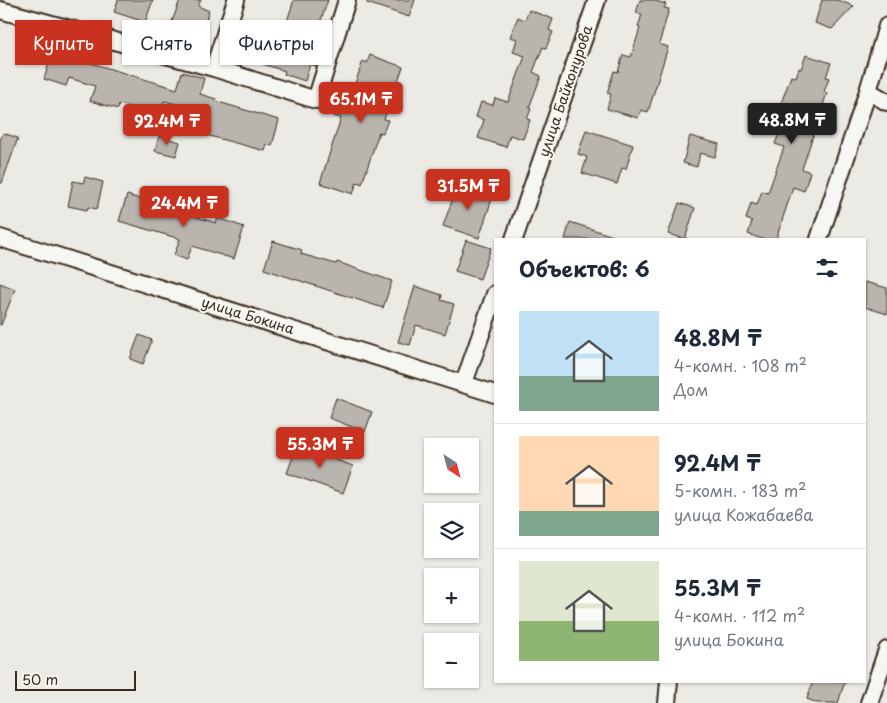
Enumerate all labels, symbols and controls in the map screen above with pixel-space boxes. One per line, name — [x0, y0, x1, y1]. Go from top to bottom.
chip: Купить — [15, 20, 112, 65]
chip: Снять — [122, 20, 210, 65]
chip: Фильтры — [220, 20, 332, 65]
street label: улица Байконурова — [533, 22, 597, 160]
pin: 65.1M ₸ — [315, 82, 407, 124]
text: 65.1M ₸ — [330, 86, 392, 110]
pin: 48.8M ₸ — [746, 102, 838, 145]
pin: 92.4M ₸ — [121, 104, 213, 146]
text: 48.8M ₸ — [759, 107, 825, 131]
text: 92.4M ₸ — [134, 108, 200, 132]
pin: 31.5M ₸ — [422, 168, 514, 211]
text: 31.5M ₸ — [437, 173, 499, 197]
pin: 24.4M ₸ — [138, 186, 230, 228]
text: 24.4M ₸ — [151, 190, 217, 214]
text: Объектов: 6 — [519, 252, 650, 284]
icon: filters — [813, 254, 841, 282]
street label: улица Бокина — [199, 291, 297, 339]
text: 48.8M ₸ — [674, 321, 761, 353]
icon: home — [559, 331, 619, 391]
text: 4-комн. · 108 m² — [674, 353, 807, 377]
text: Дом — [674, 377, 708, 401]
pin: 55.3M ₸ — [274, 426, 366, 469]
text: 55.3M ₸ — [287, 431, 353, 455]
north arrow — [424, 438, 479, 492]
map controls — [424, 438, 479, 688]
text: 92.4M ₸ — [674, 446, 760, 478]
icon: home — [559, 456, 619, 516]
text: 5-комн. · 183 m² — [674, 478, 806, 502]
text: улица Кожабаева — [674, 502, 813, 526]
button: layers — [424, 503, 479, 558]
button: + — [424, 568, 479, 623]
text: 55.3M ₸ — [674, 571, 760, 603]
icon: home — [559, 581, 619, 641]
text: 4-комн. · 112 m² — [674, 603, 805, 627]
text: улица Бокина — [674, 627, 784, 651]
button: − — [424, 633, 479, 688]
scale bar — [15, 668, 136, 691]
text: 50 m — [22, 669, 58, 690]

